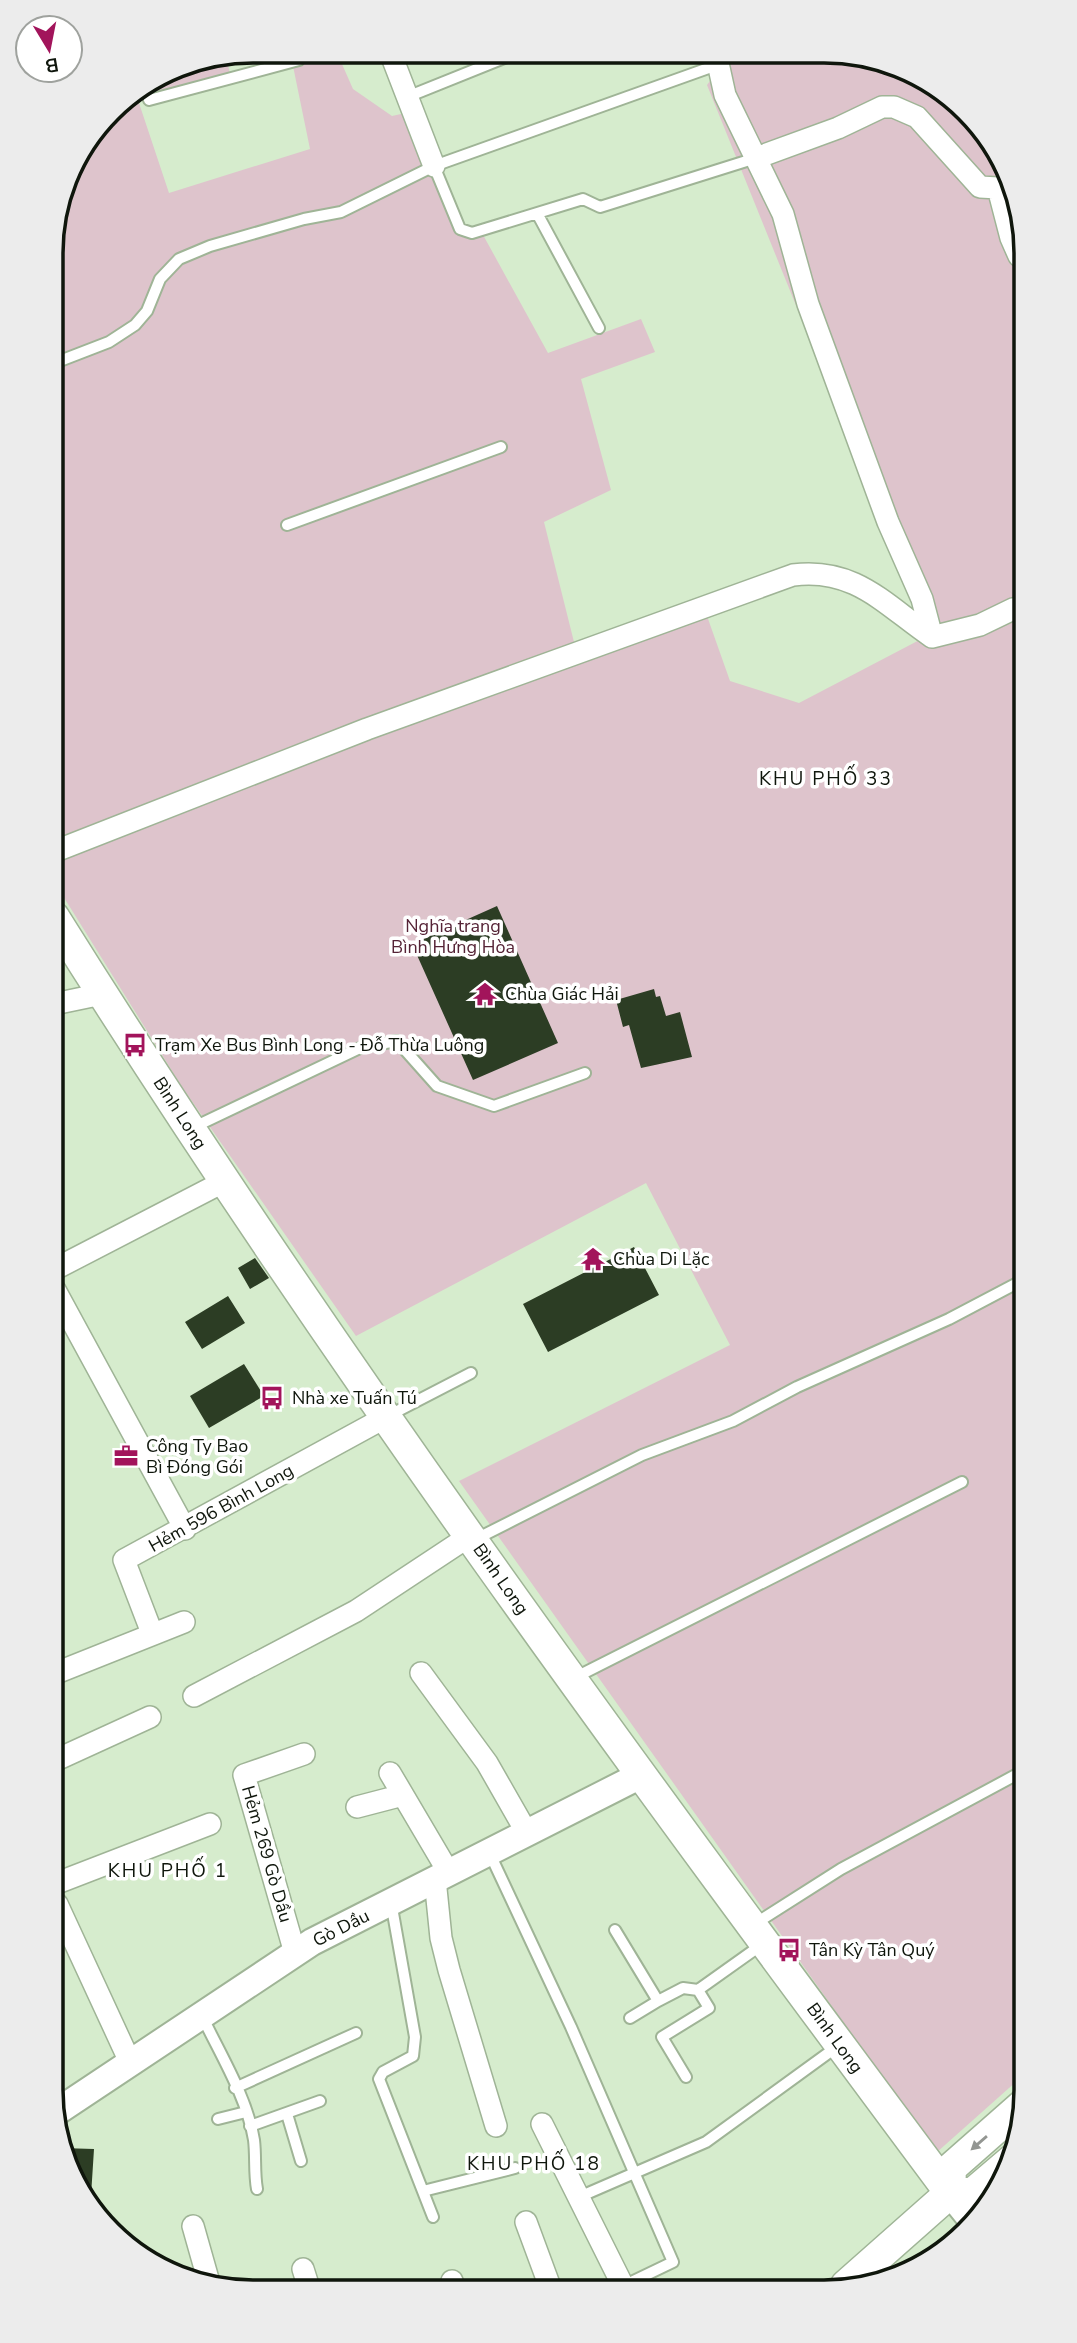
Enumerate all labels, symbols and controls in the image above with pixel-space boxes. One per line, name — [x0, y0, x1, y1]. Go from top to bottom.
north arrow — [14, 14, 84, 84]
text: B — [43, 51, 60, 79]
district label: KHU PHỐ 33 — [759, 764, 893, 792]
park label: Nghĩa trang Bình Hưng Hòa — [391, 914, 515, 959]
temple icon: Chùa Giác Hải — [471, 980, 499, 1008]
place label: Chùa Giác Hải — [505, 982, 619, 1006]
bus stop icon: Trạm Xe Bus Bình Long - Đỗ Thừa Luông — [121, 1031, 149, 1059]
place label: Trạm Xe Bus Bình Long - Đỗ Thừa Luông — [155, 1033, 484, 1057]
street label: Bình Long — [148, 1072, 212, 1154]
temple icon: Chùa Di Lặc — [579, 1245, 607, 1273]
place label: Chùa Di Lặc — [613, 1247, 709, 1271]
bus stop icon: Nhà xe Tuấn Tú — [258, 1384, 286, 1412]
place label: Nhà xe Tuấn Tú — [292, 1386, 417, 1410]
place label: Công Ty Bao Bì Đóng Gói — [146, 1434, 248, 1479]
office icon: Công Ty Bao Bì Đóng Gói — [112, 1442, 140, 1470]
street label: Hẻm 596 Bình Long — [144, 1458, 298, 1558]
street label: Bình Long — [468, 1539, 534, 1619]
street label: Hẻm 269 Gò Dầu — [236, 1783, 298, 1925]
district label: KHU PHỐ 1 — [108, 1856, 228, 1884]
street label: Gò Dầu — [309, 1904, 373, 1952]
bus stop icon: Tân Kỳ Tân Quý — [775, 1936, 803, 1964]
place label: Tân Kỳ Tân Quý — [809, 1938, 935, 1962]
street label: Bình Long — [801, 1998, 869, 2078]
one-way arrow — [970, 2135, 987, 2150]
district label: KHU PHỐ 18 — [467, 2149, 601, 2177]

